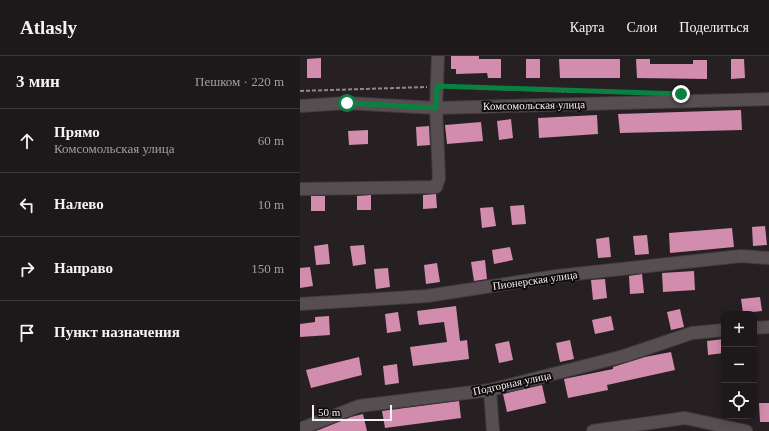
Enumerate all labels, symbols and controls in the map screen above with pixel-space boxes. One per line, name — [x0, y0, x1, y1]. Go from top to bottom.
text: Atlasly — [20, 17, 77, 38]
text: Карта — [570, 20, 604, 35]
text: Слои — [626, 20, 657, 35]
text: Поделиться — [679, 20, 749, 35]
text: 3 мин — [16, 72, 60, 91]
text: Пешком · 220 m — [195, 74, 284, 89]
route end — [672, 85, 690, 103]
route start — [338, 94, 356, 112]
street label: Комсомольская улица — [483, 98, 585, 112]
text: Прямо — [54, 124, 100, 140]
icon: ahead — [16, 130, 38, 152]
text: 60 m — [258, 133, 284, 148]
text: Комсомольская улица — [54, 141, 175, 156]
icon: left — [16, 194, 38, 216]
text: Налево — [54, 196, 104, 212]
text: 10 m — [258, 197, 284, 212]
icon: right — [16, 258, 38, 280]
text: Направо — [54, 260, 113, 276]
text: 150 m — [251, 261, 284, 276]
street label: Пионерская улица — [492, 268, 578, 292]
map controls — [721, 311, 757, 419]
button: + — [721, 311, 757, 347]
icon: arrive — [16, 322, 38, 344]
text: Пункт назначения — [54, 324, 180, 340]
button: − — [721, 347, 757, 383]
street label: Подгорная улица — [472, 369, 552, 397]
button: locate — [721, 383, 757, 419]
scale bar — [312, 403, 392, 422]
text: 50 m — [318, 406, 340, 418]

